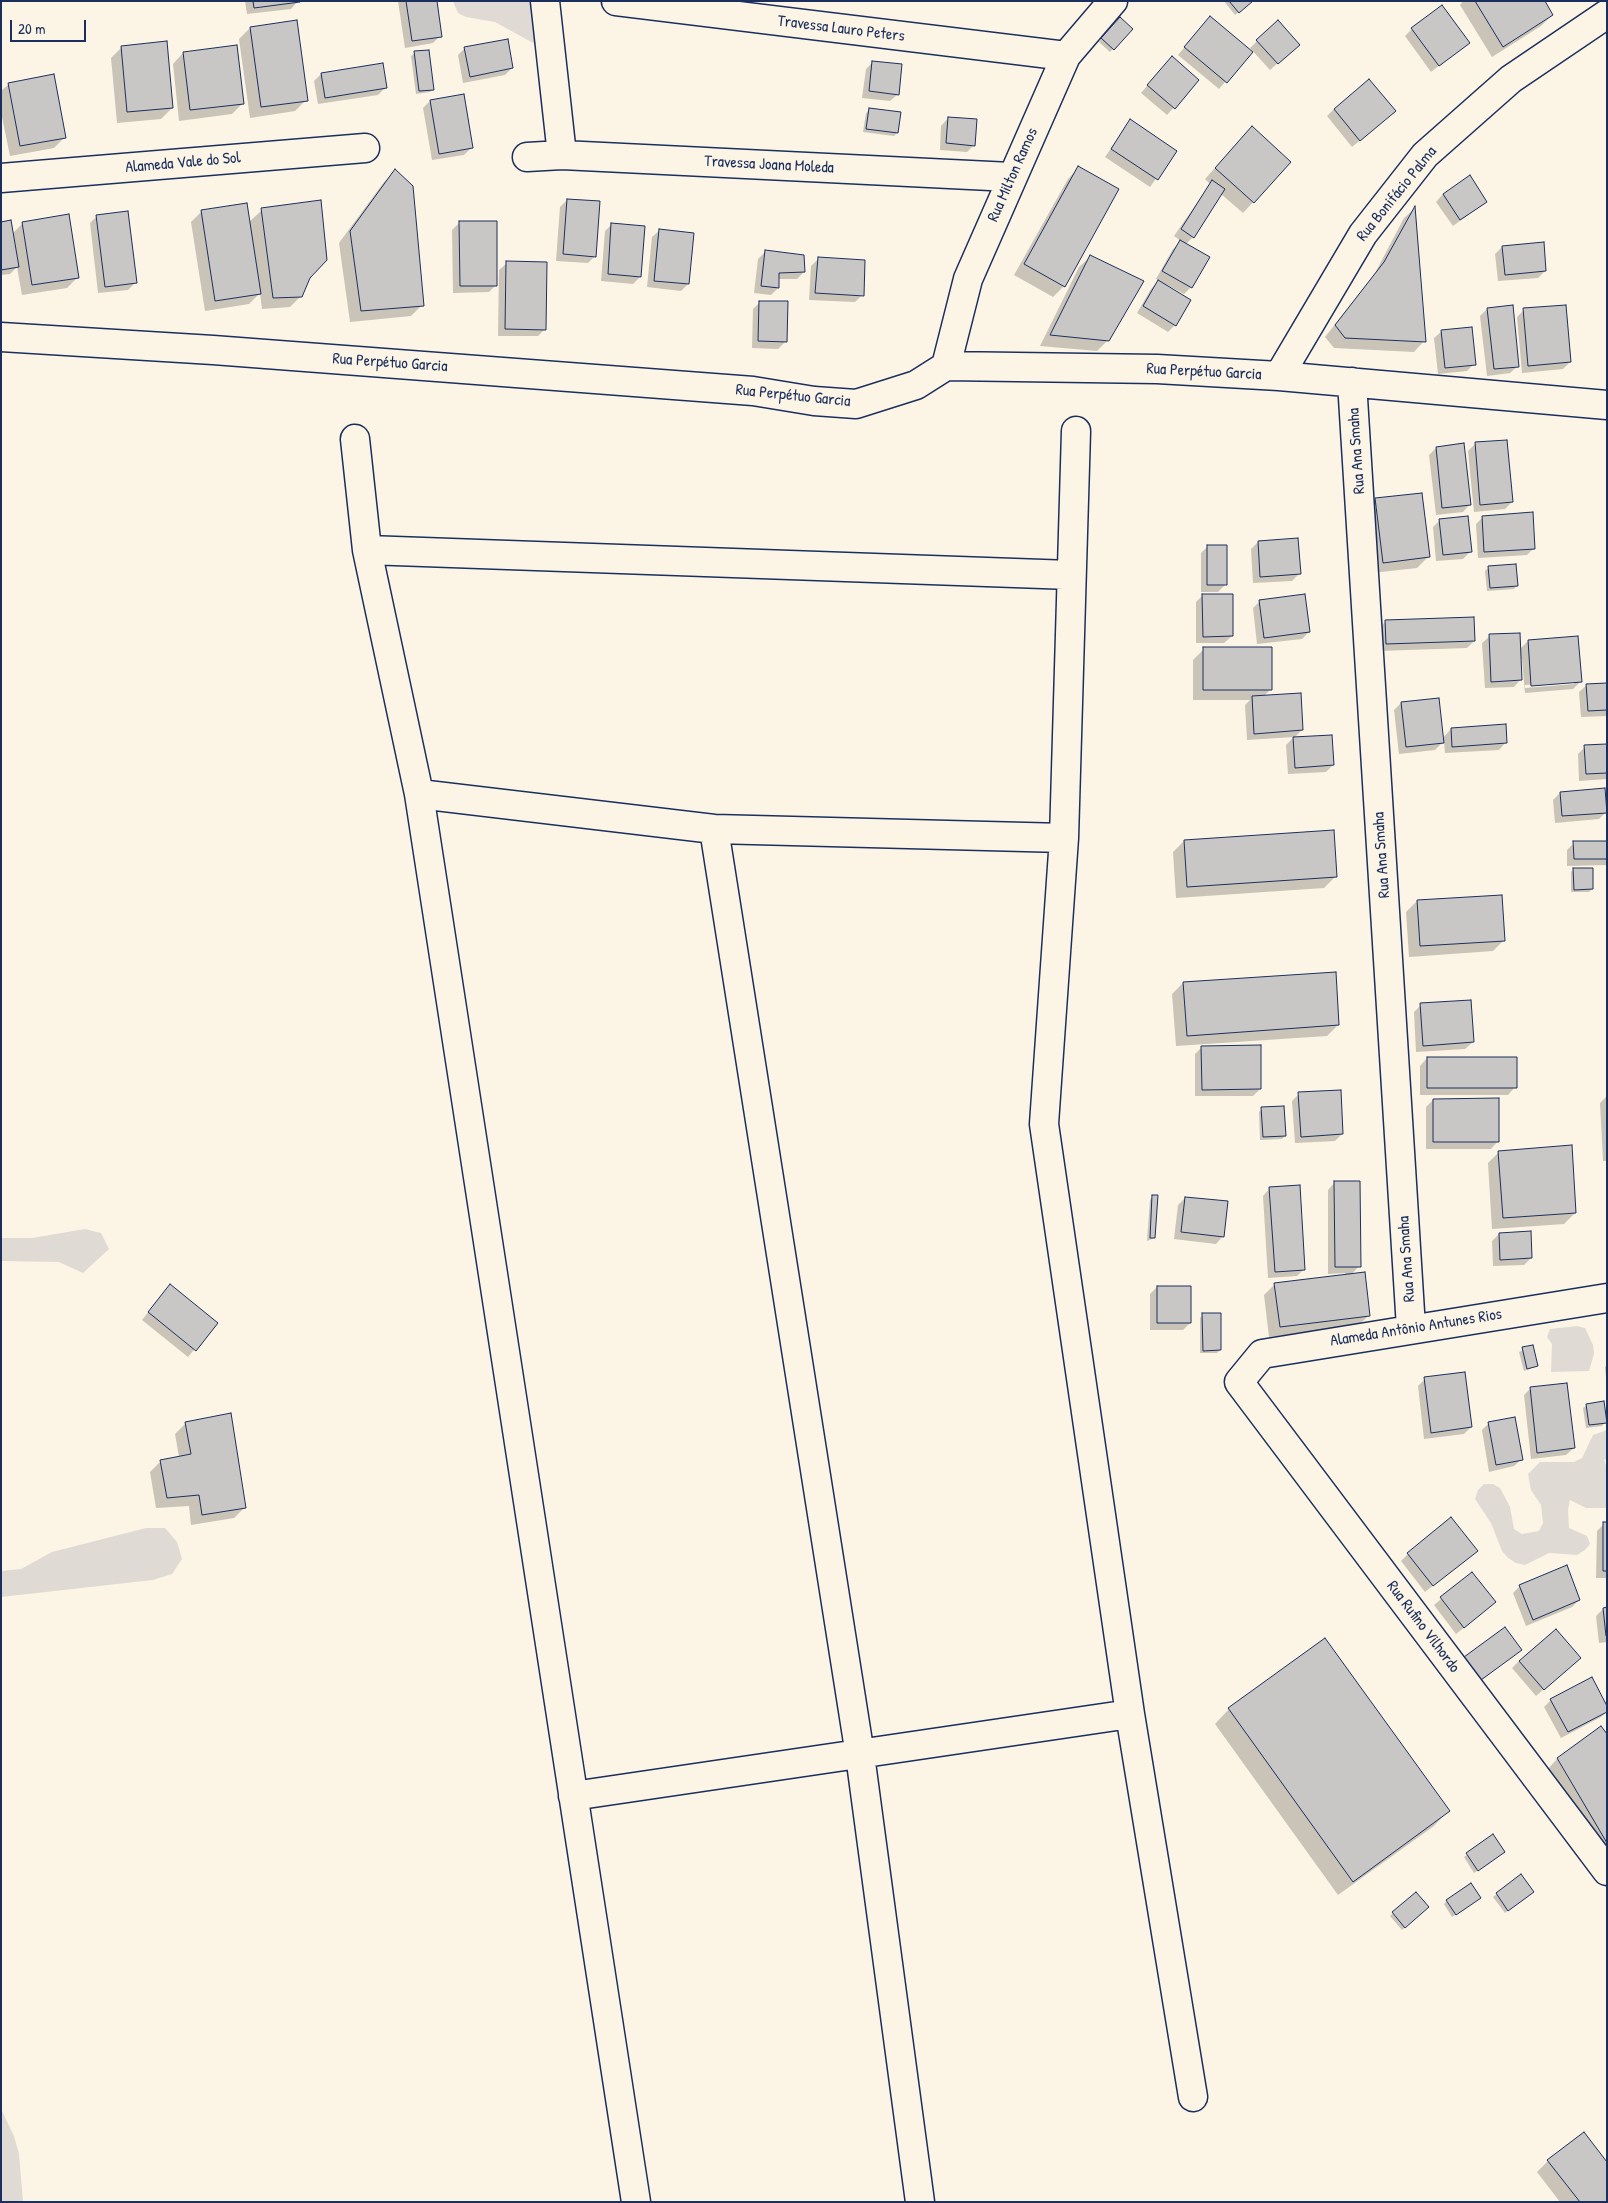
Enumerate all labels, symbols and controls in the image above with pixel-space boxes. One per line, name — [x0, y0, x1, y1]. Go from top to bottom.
scale bar — [12, 10, 89, 42]
street label: Travessa Lauro Peters — [776, 12, 906, 46]
text: 20 m — [18, 18, 45, 39]
street label: Rua Milton Ramos — [984, 125, 1042, 225]
street label: Rua Bonifácio Palma — [1353, 143, 1441, 245]
street label: Alameda Vale do Sol — [125, 148, 241, 178]
street label: Travessa Joana Moleda — [704, 152, 834, 178]
street label: Rua Perpétuo Garcia — [332, 349, 448, 377]
street label: Rua Perpétuo Garcia — [1146, 359, 1262, 385]
street label: Rua Perpétuo Garcia — [735, 380, 851, 412]
street label: Rua Ana Smaha — [1344, 407, 1370, 495]
street label: Rua Ana Smaha — [1369, 811, 1395, 899]
street label: Rua Ana Smaha — [1394, 1215, 1420, 1303]
street label: Alameda Antônio Antunes Rios — [1329, 1305, 1503, 1351]
street label: Rua Rufino Vilhordo — [1382, 1577, 1464, 1677]

